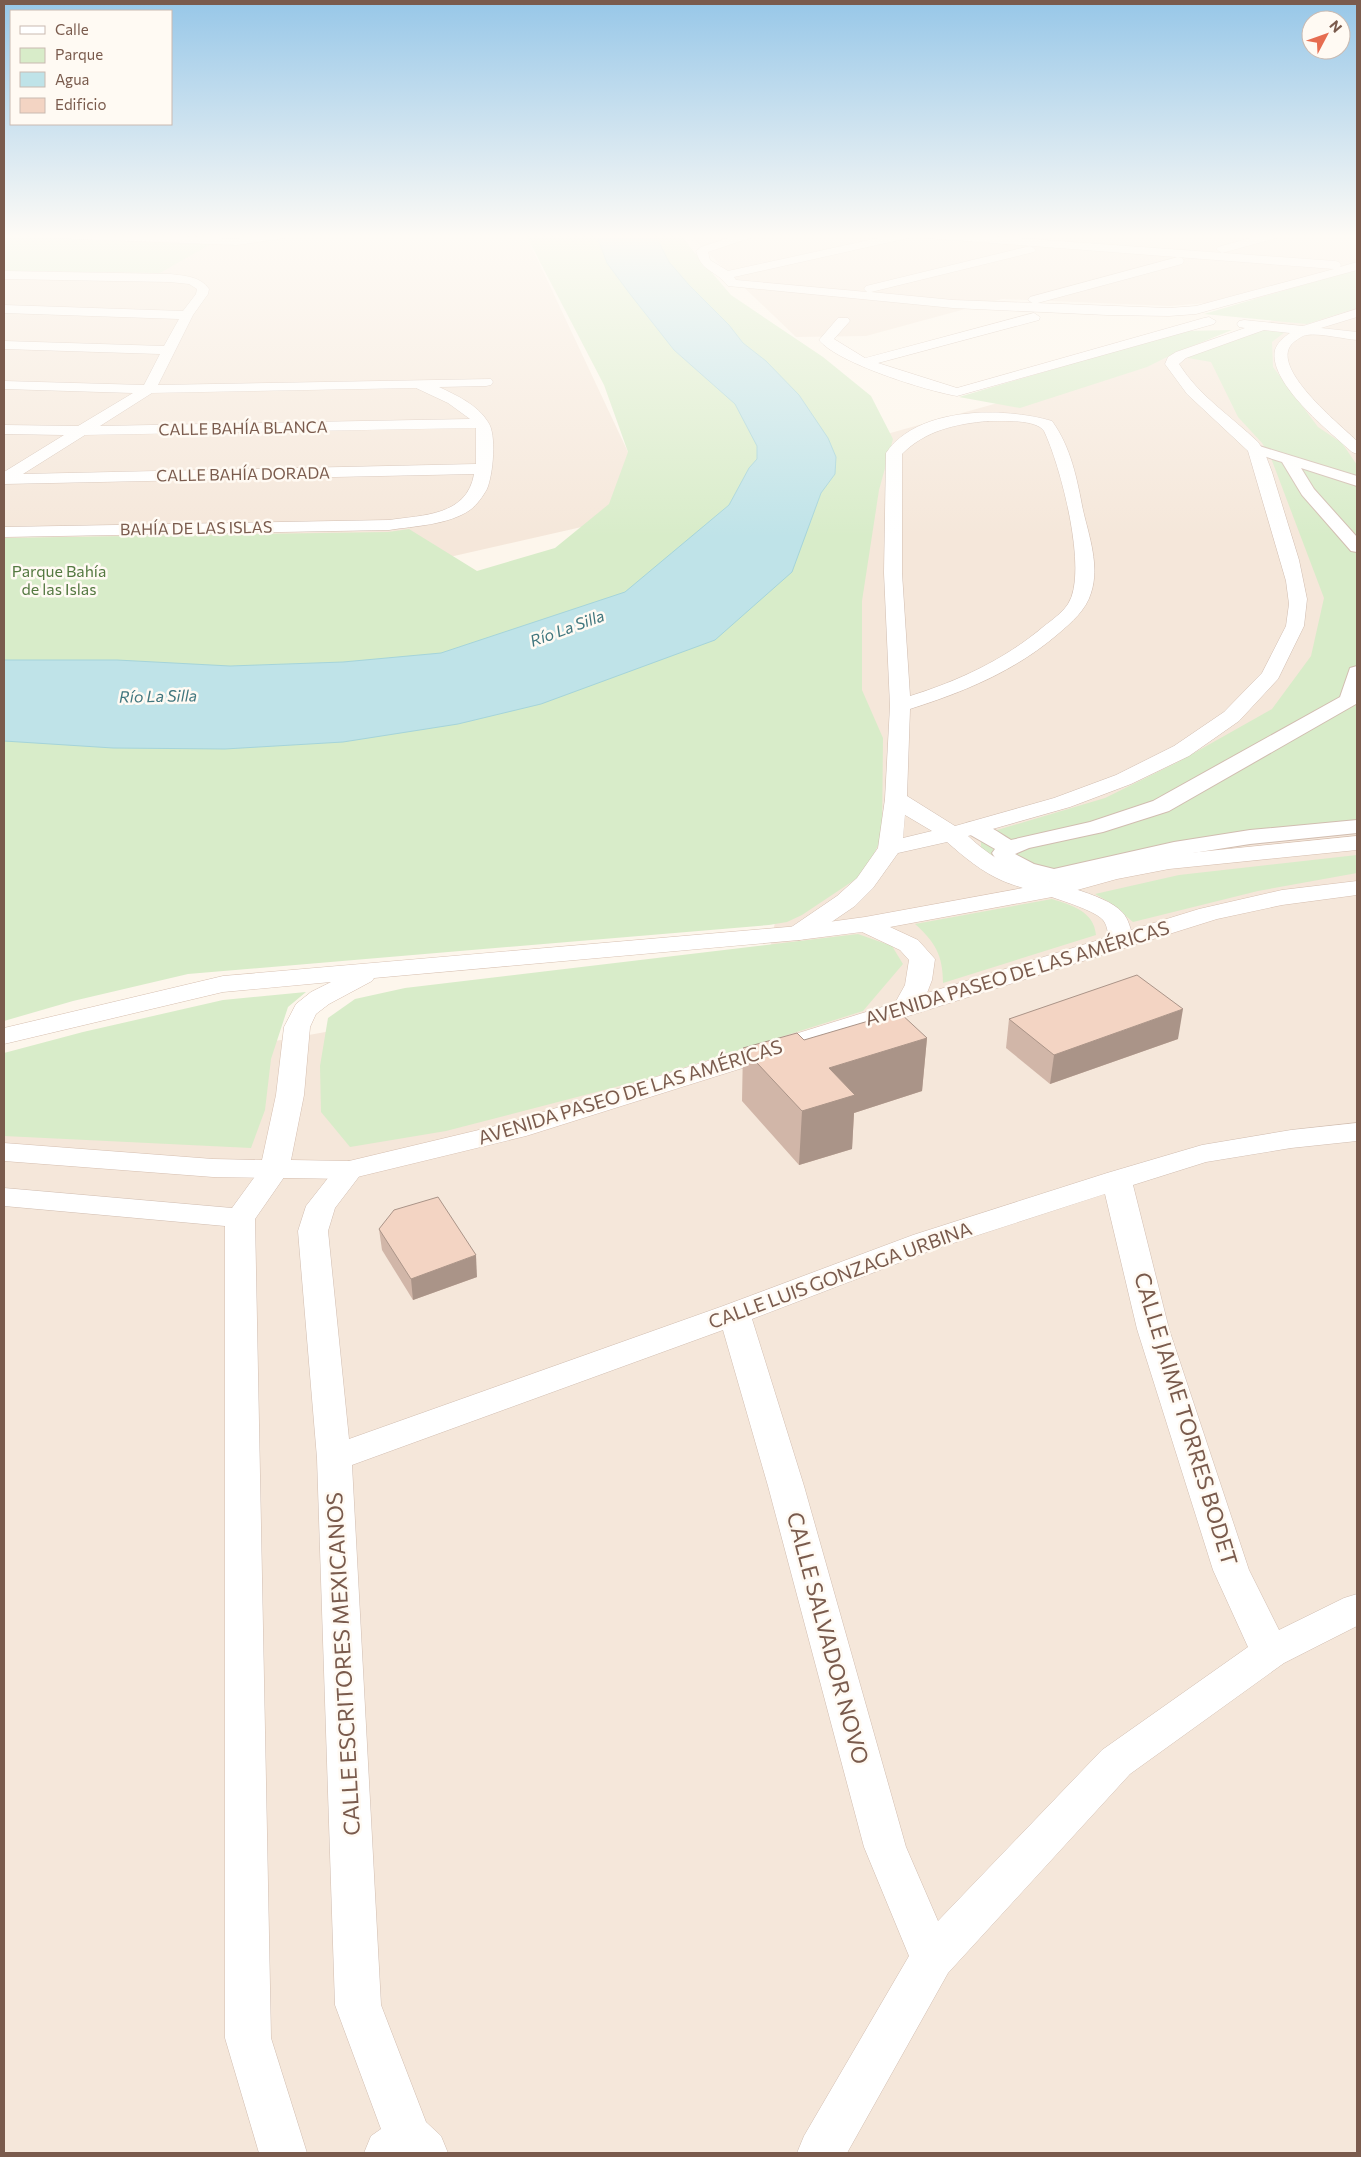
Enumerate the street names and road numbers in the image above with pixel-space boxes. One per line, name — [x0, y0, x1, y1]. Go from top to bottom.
street label: CALLE BAHÍA BLANCA — [158, 417, 328, 438]
street label: CALLE BAHÍA DORADA — [156, 462, 330, 485]
street label: BAHÍA DE LAS ISLAS — [120, 517, 272, 538]
street label: AVENIDA PASEO DE LAS AMÉRICAS — [862, 915, 1172, 1030]
street label: AVENIDA PASEO DE LAS AMÉRICAS — [475, 1034, 785, 1149]
street label: CALLE LUIS GONZAGA URBINA — [705, 1216, 975, 1333]
street label: CALLE JAIME TORRES BODET — [1129, 1269, 1244, 1569]
street label: CALLE ESCRITORES MEXICANOS — [320, 1492, 365, 1836]
street label: CALLE SALVADOR NOVO — [782, 1509, 875, 1767]

